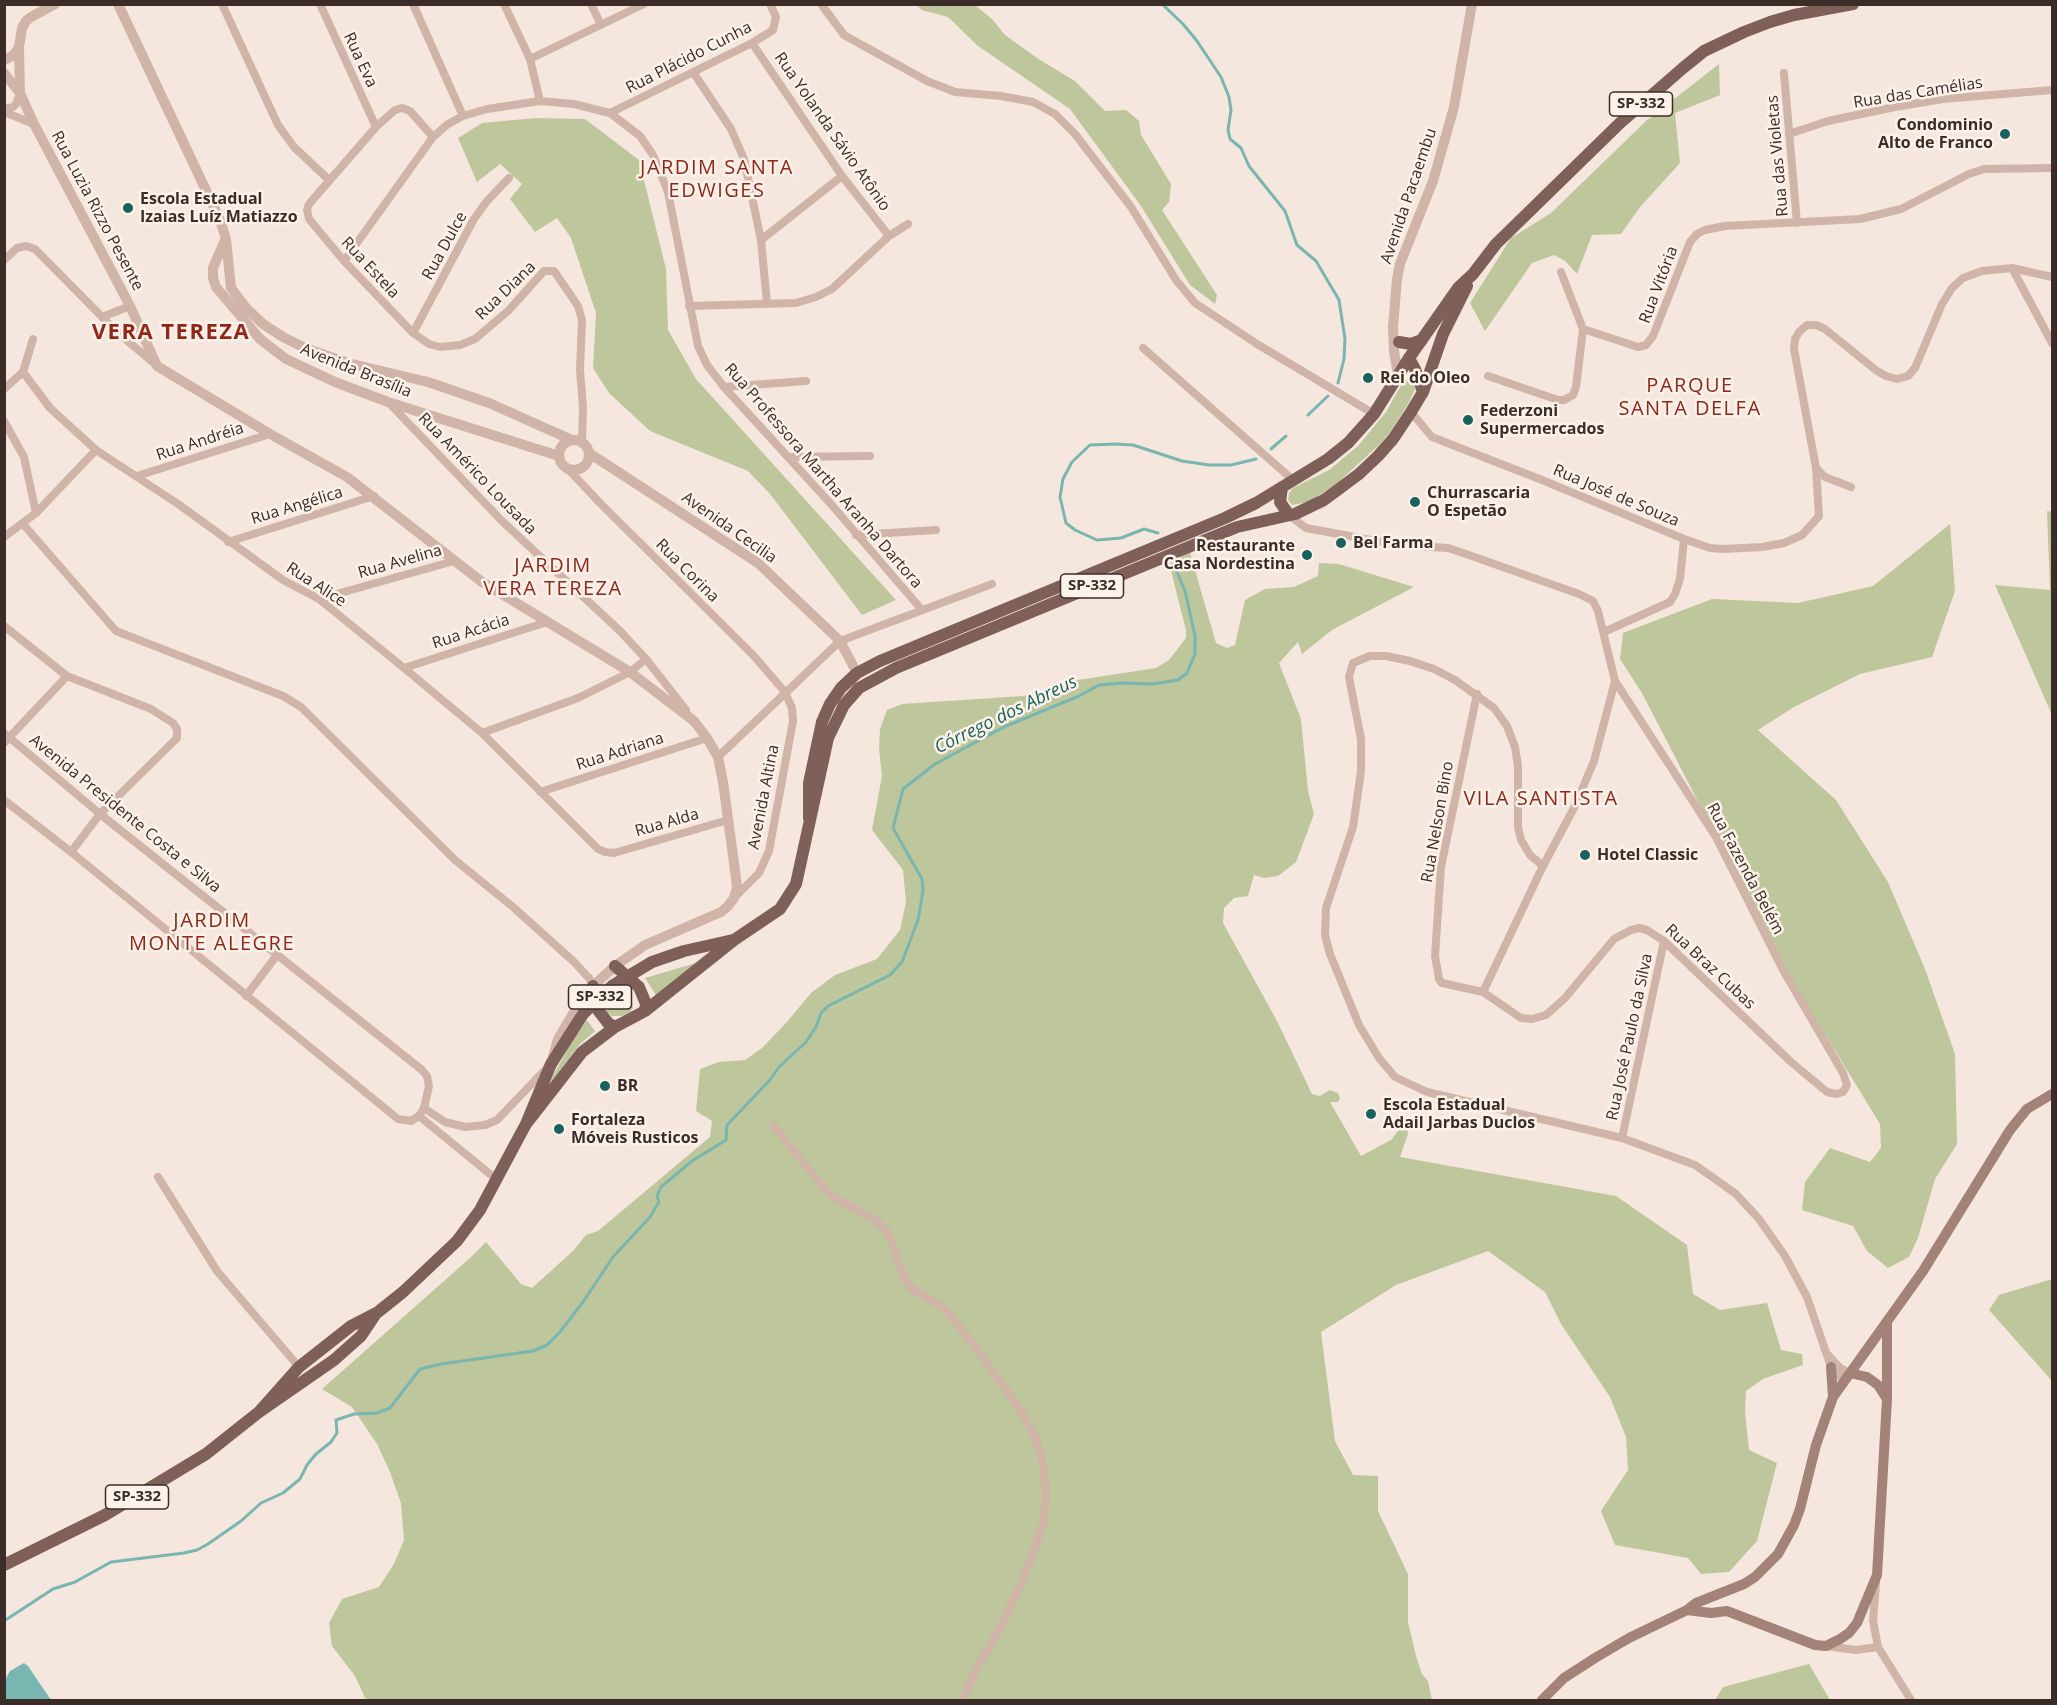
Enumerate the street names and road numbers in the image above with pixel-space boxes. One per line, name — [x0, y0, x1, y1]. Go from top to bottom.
street label: Rua Plácido Cunha — [623, 18, 755, 98]
street label: Rua Eva — [339, 29, 381, 91]
street label: Rua Yolanda Sávio Atônio — [770, 49, 894, 215]
street label: Rua das Camélias — [1852, 73, 1984, 113]
road number: SP-332 — [1610, 92, 1672, 116]
street label: Rua das Violetas — [1763, 95, 1793, 217]
street label: Avenida Pacaembu — [1377, 126, 1441, 266]
street label: Rua Luzia Rizzo Pesente — [47, 128, 147, 294]
street label: Rua Dulce — [418, 209, 472, 283]
street label: Rua Estela — [337, 233, 403, 303]
street label: Rua Vitória — [1636, 244, 1682, 326]
street label: Rua Diana — [472, 258, 540, 324]
street label: Avenida Brasília — [298, 340, 414, 402]
street label: Rua Professora Martha Aranha Dartora — [720, 360, 926, 592]
street label: Rua Américo Lousada — [414, 409, 540, 539]
street label: Rua Andréia — [154, 419, 246, 465]
street label: Rua José de Souza — [1550, 461, 1682, 531]
street label: Rua Angélica — [249, 483, 345, 529]
street label: Avenida Cecilia — [678, 488, 780, 568]
street label: Rua Corina — [651, 535, 723, 607]
street label: Rua Avelina — [356, 541, 444, 583]
street label: Rua Alice — [282, 559, 350, 611]
road number: SP-332 — [1060, 574, 1124, 598]
street label: Rua Acácia — [430, 611, 512, 653]
street label: Rua Adriana — [574, 729, 666, 775]
street label: Avenida Presidente Costa e Silva — [25, 731, 225, 897]
street label: Avenida Altina — [744, 743, 784, 851]
street label: Rua Nelson Bino — [1418, 760, 1458, 884]
street label: Rua Fazenda Belém — [1702, 800, 1788, 938]
street label: Rua Alda — [633, 805, 701, 841]
street label: Rua Braz Cubas — [1661, 920, 1759, 1014]
street label: Rua José Paulo da Silva — [1603, 952, 1657, 1122]
road number: SP-332 — [568, 985, 632, 1009]
road number: SP-332 — [106, 1485, 168, 1509]

